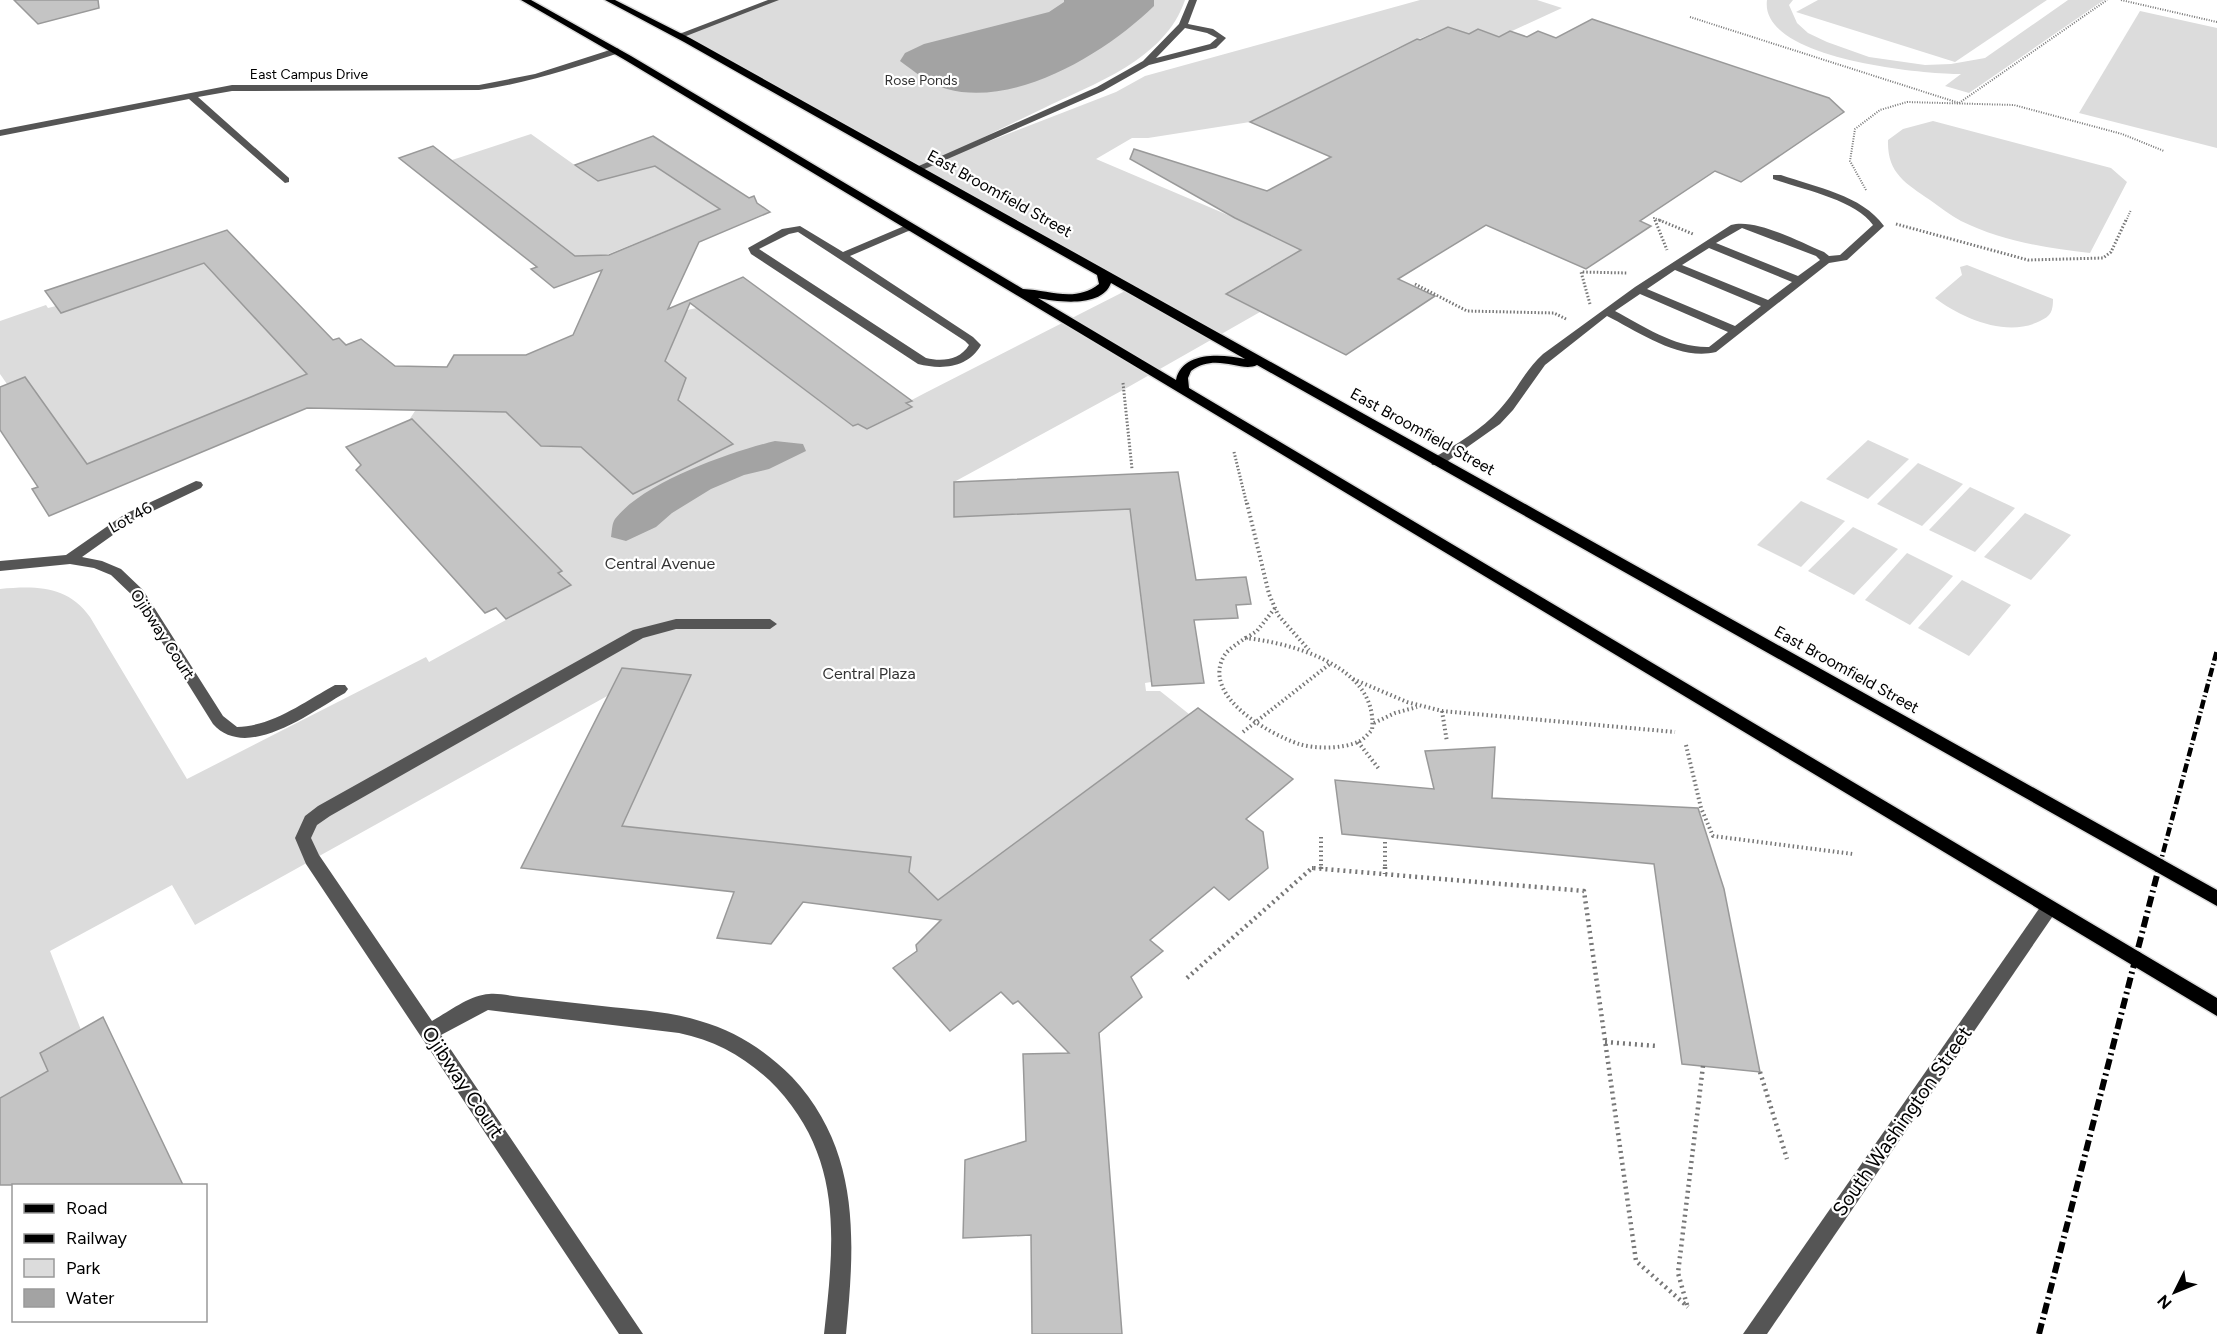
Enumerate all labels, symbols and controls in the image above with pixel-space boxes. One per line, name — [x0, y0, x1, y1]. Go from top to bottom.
street label: East Campus Drive — [250, 66, 368, 83]
park label: Rose Ponds — [884, 72, 958, 89]
street label: East Broomfield Street — [924, 146, 1075, 241]
street label: East Broomfield Street — [1347, 384, 1498, 479]
street label: Lot 46 — [105, 498, 155, 537]
park label: Central Avenue — [605, 554, 715, 573]
street label: Ojibway Court — [126, 586, 199, 683]
street label: East Broomfield Street — [1771, 622, 1922, 717]
park label: Central Plaza — [822, 664, 916, 683]
street label: South Washington Street — [1827, 1021, 1977, 1221]
street label: Ojibway Court — [417, 1022, 509, 1142]
legend — [12, 1184, 207, 1322]
text: Road — [66, 1197, 107, 1219]
text: Railway — [66, 1227, 128, 1249]
text: Park — [66, 1257, 101, 1279]
north arrow — [2145, 1262, 2205, 1322]
text: Water — [66, 1287, 114, 1309]
text: N — [2153, 1291, 2176, 1313]

